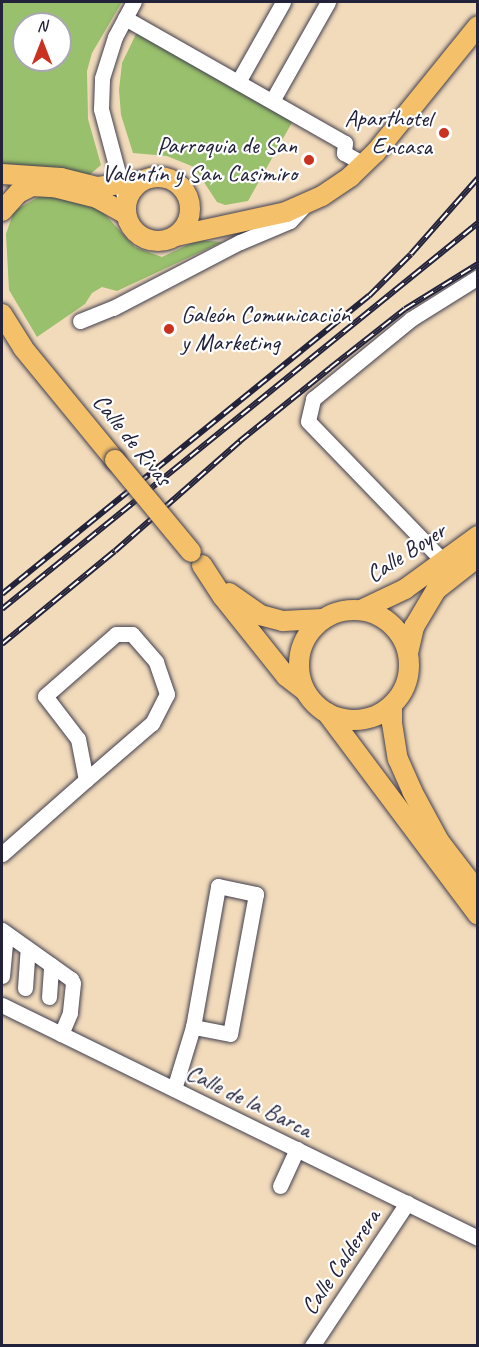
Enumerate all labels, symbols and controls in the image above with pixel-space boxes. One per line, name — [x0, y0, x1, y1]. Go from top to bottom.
north arrow — [12, 12, 72, 72]
text: N — [37, 16, 47, 36]
place label: Aparthotel Encasa — [344, 105, 432, 161]
marker: Aparthotel Encasa — [437, 126, 451, 140]
place label: Parroquia de San Valentín y San Casimiro — [101, 132, 297, 188]
marker: Parroquia de San Valentín y San Casimiro — [302, 153, 316, 167]
place label: Galeón Comunicación y Marketing — [181, 301, 349, 357]
marker: Galeón Comunicación y Marketing — [162, 322, 176, 336]
street label: Calle de Rivas — [86, 388, 178, 492]
street label: Calle Boyer — [361, 517, 451, 589]
street label: Calle de la Barca — [181, 1058, 317, 1144]
street label: Calle Calderera — [295, 1203, 387, 1321]

